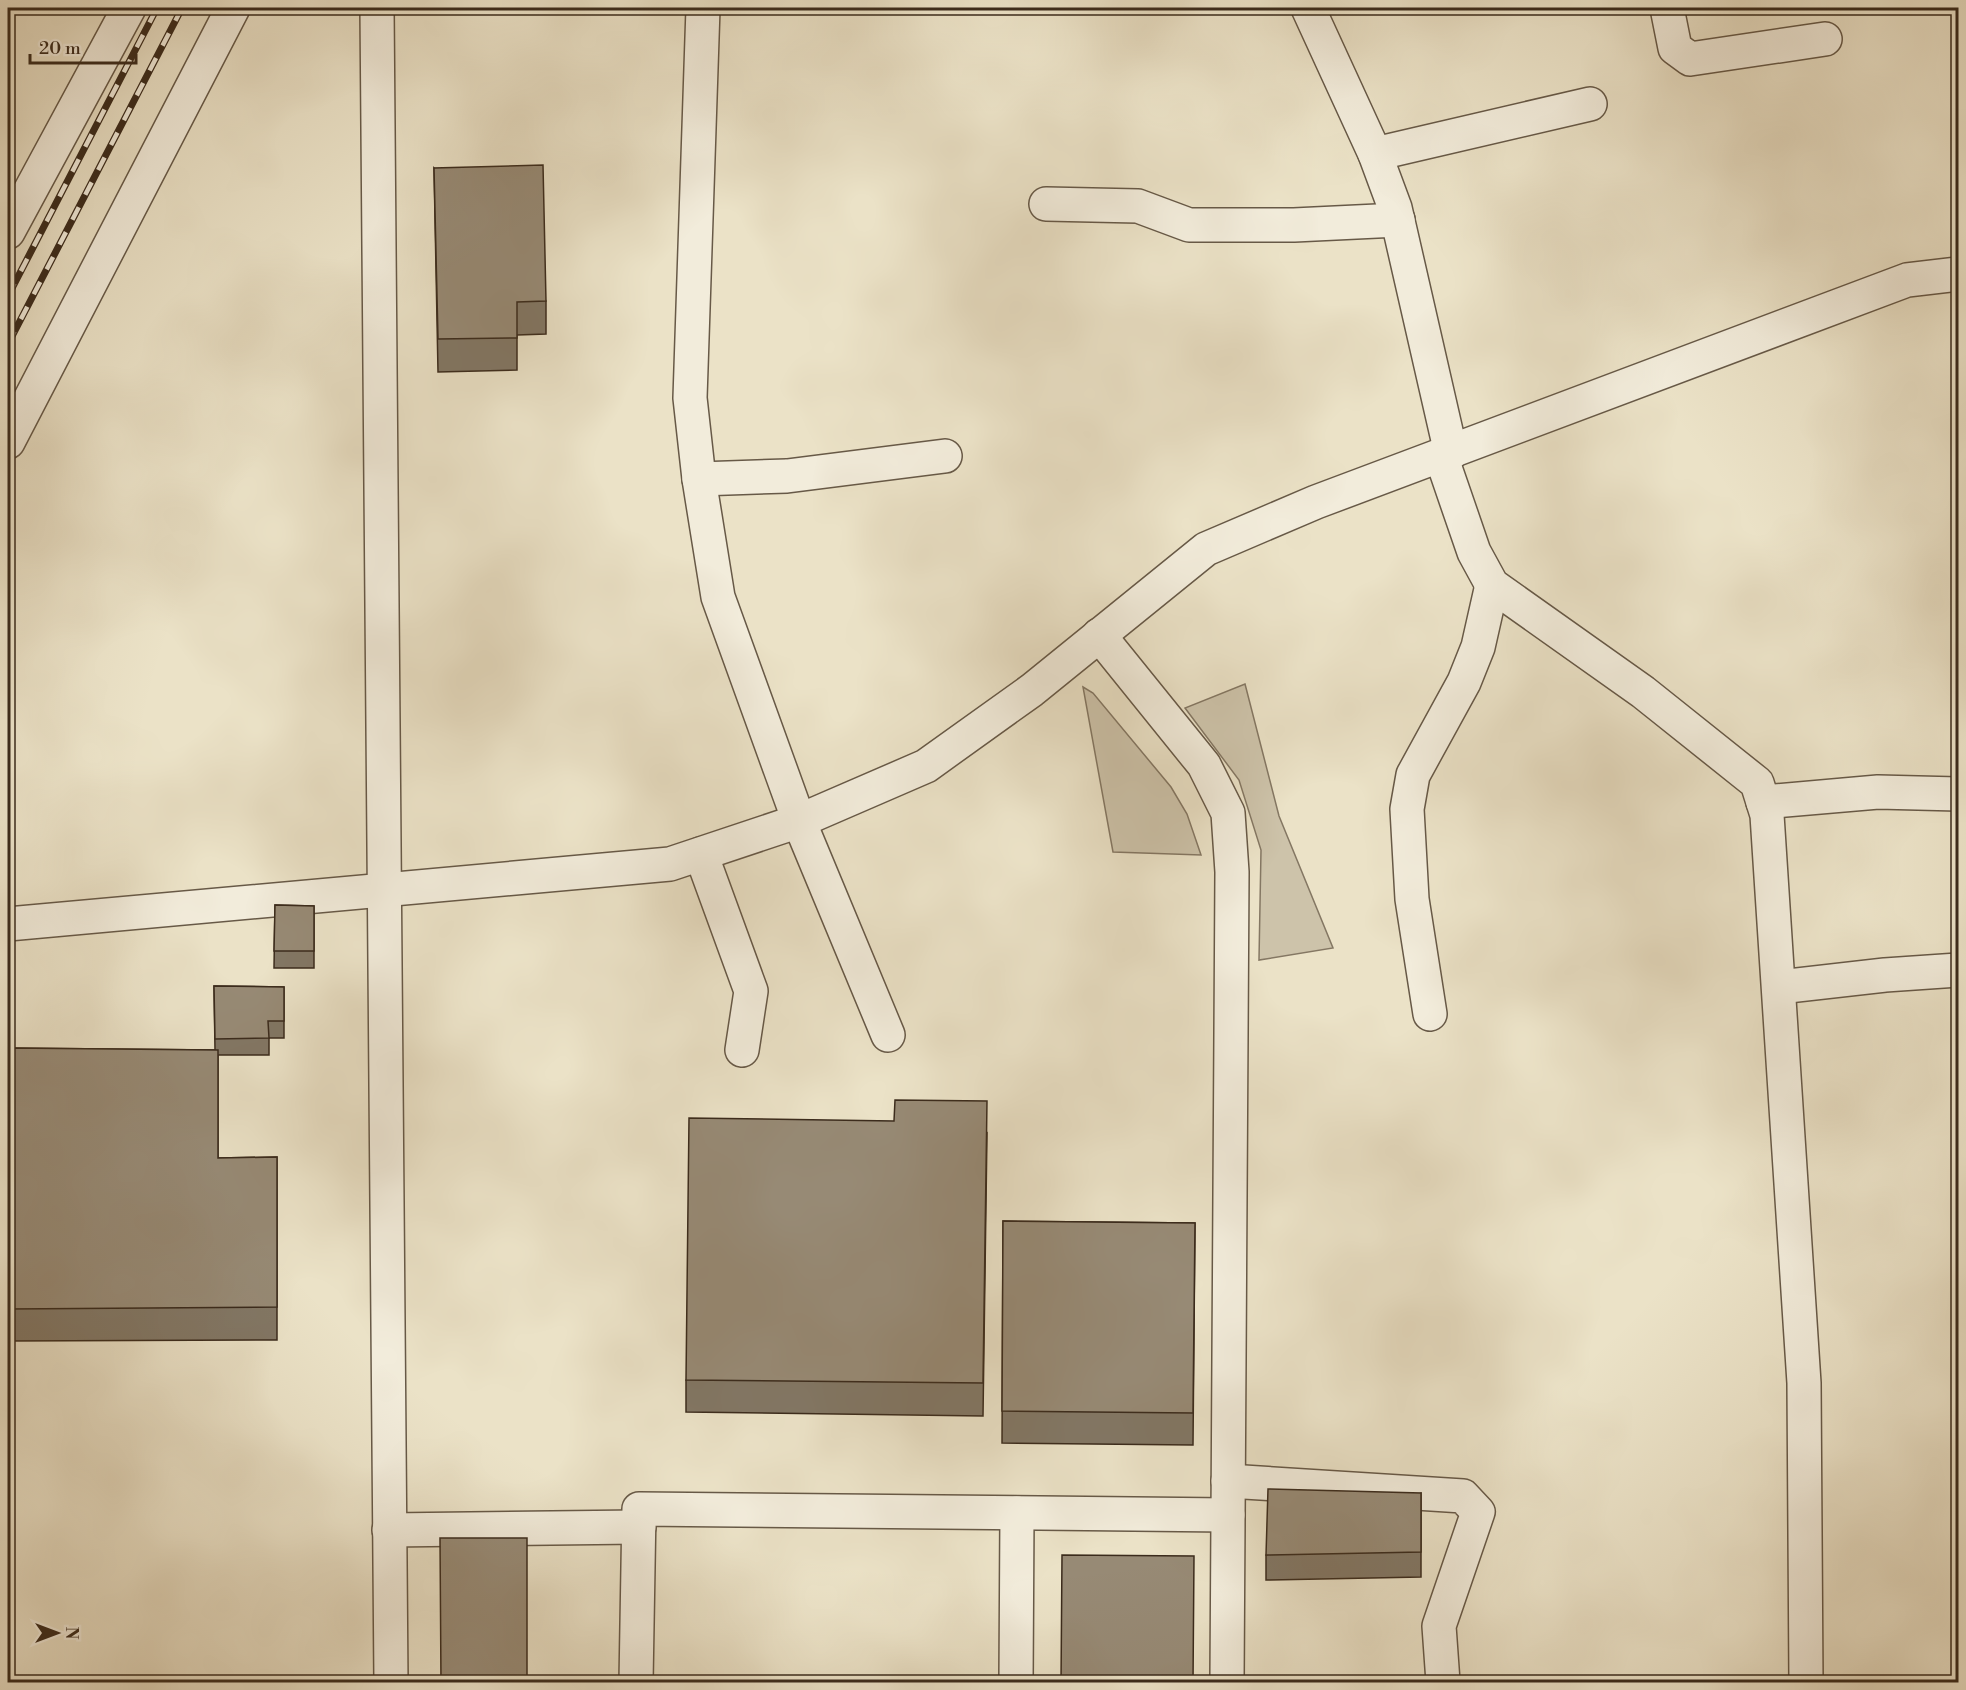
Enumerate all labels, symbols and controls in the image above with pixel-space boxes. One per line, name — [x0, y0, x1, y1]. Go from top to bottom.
scale bar — [30, 27, 136, 65]
text: 20 m — [39, 37, 81, 60]
north arrow — [27, 1603, 87, 1663]
text: N — [61, 1627, 81, 1640]

